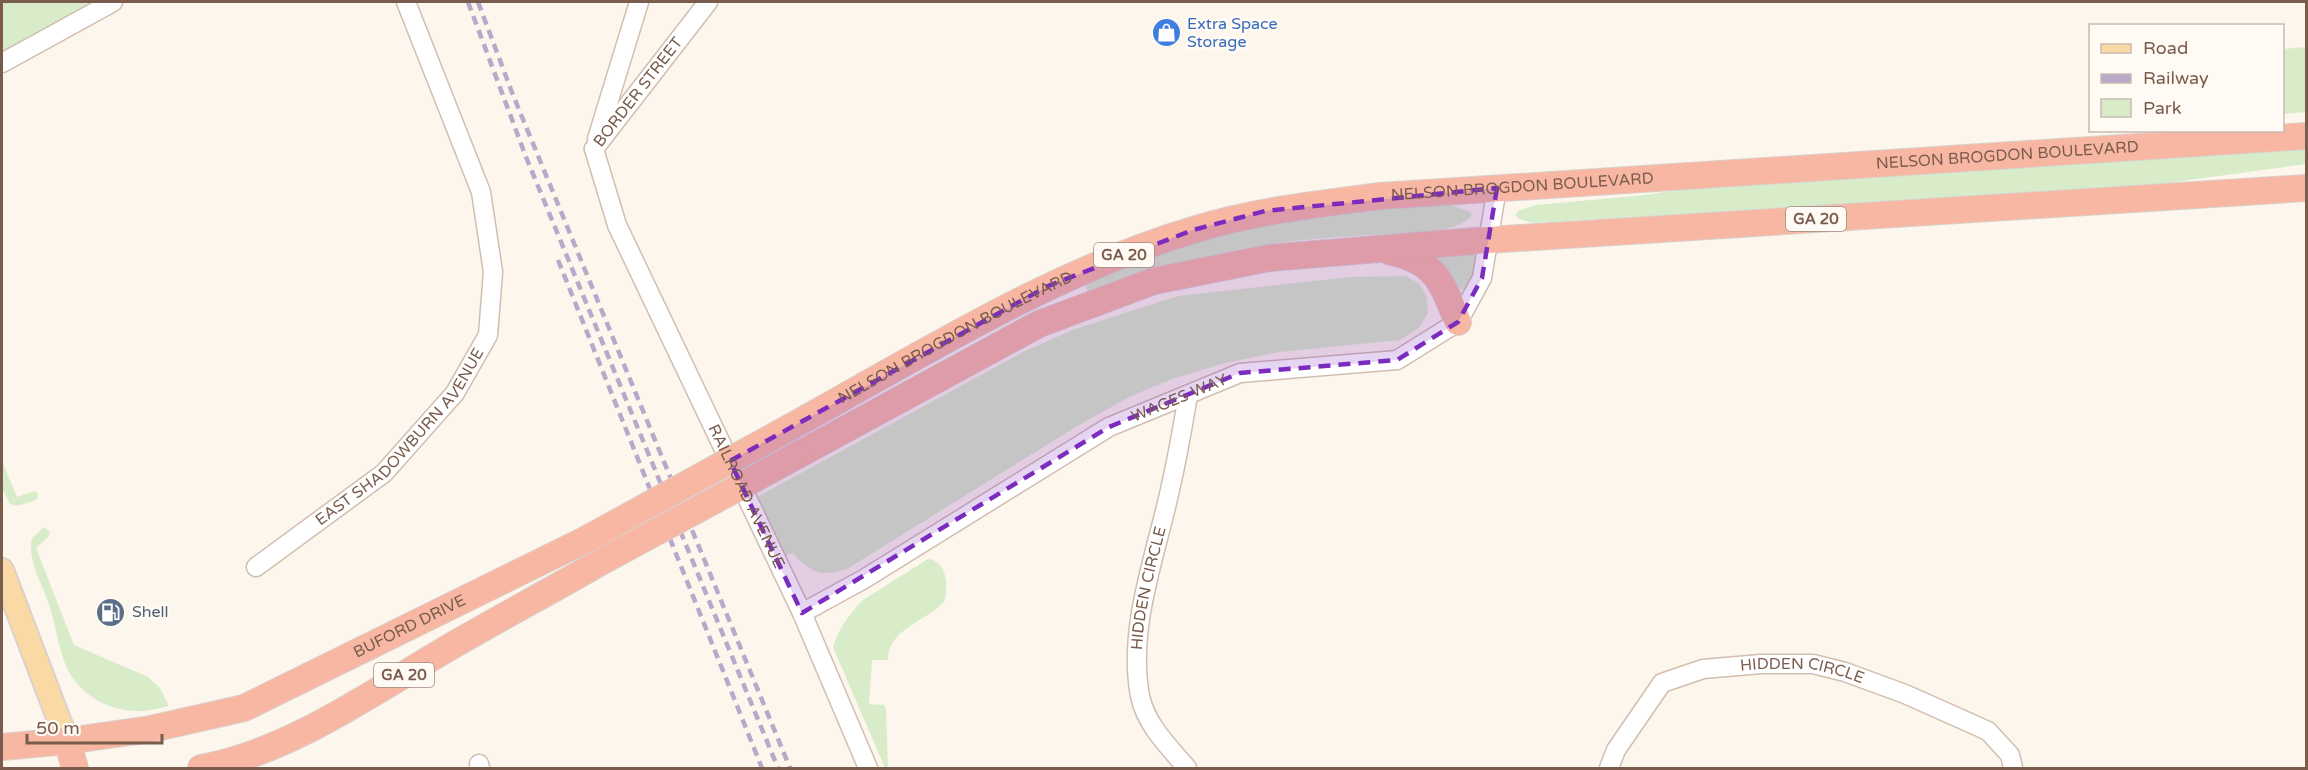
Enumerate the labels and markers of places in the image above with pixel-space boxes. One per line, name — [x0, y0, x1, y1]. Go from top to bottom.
place label: Extra Space Storage — [1187, 14, 1278, 52]
shop icon: Extra Space Storage — [1150, 17, 1182, 49]
fuel station icon: Shell — [95, 596, 127, 628]
place label: Shell — [132, 602, 169, 622]

